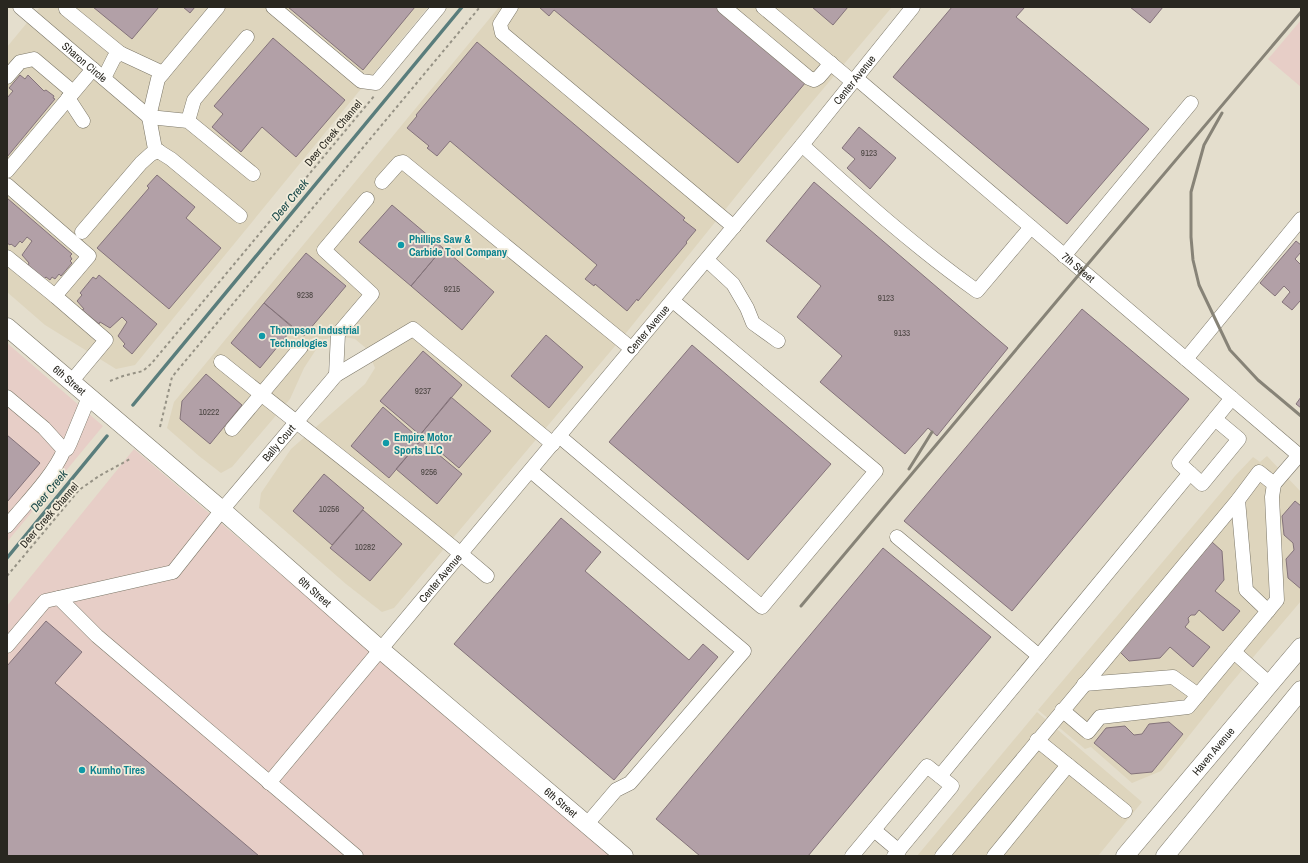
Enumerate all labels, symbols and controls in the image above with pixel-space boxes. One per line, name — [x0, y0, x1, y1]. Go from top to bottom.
street label: Sharon Circle — [59, 39, 110, 85]
street label: Center Avenue — [830, 52, 879, 107]
street label: Deer Creek Channel — [301, 97, 365, 169]
house number: 9123 — [861, 147, 877, 159]
water label: Deer Creek — [268, 175, 313, 224]
place label: Phillips Saw & Carbide Tool Company — [409, 232, 507, 259]
marker: Phillips Saw & Carbide Tool Company — [396, 240, 406, 250]
street label: 7th Street — [1059, 249, 1098, 286]
house number: 9215 — [444, 283, 460, 295]
house number: 9238 — [297, 289, 313, 301]
house number: 9123 — [878, 292, 894, 304]
street label: Center Avenue — [623, 302, 672, 357]
place label: Thompson Industrial Technologies — [270, 323, 359, 350]
house number: 9133 — [894, 327, 910, 339]
marker: Thompson Industrial Technologies — [257, 331, 267, 341]
street label: 6th Street — [50, 362, 89, 399]
house number: 9237 — [415, 385, 431, 397]
house number: 10222 — [199, 406, 219, 418]
street label: Bally Court — [259, 421, 299, 464]
place label: Empire Motor Sports LLC — [394, 430, 453, 457]
marker: Empire Motor Sports LLC — [381, 438, 391, 448]
water label: Deer Creek — [27, 466, 72, 515]
house number: 9256 — [421, 466, 437, 478]
street label: Deer Creek Channel — [17, 479, 81, 551]
house number: 10256 — [319, 503, 339, 515]
house number: 10282 — [355, 541, 375, 553]
street label: Center Avenue — [416, 551, 465, 605]
street label: 6th Street — [295, 574, 335, 610]
street label: Haven Avenue — [1189, 724, 1237, 778]
place label: Kumho Tires — [90, 763, 145, 777]
marker: Kumho Tires — [77, 765, 87, 775]
street label: 6th Street — [541, 784, 581, 821]

